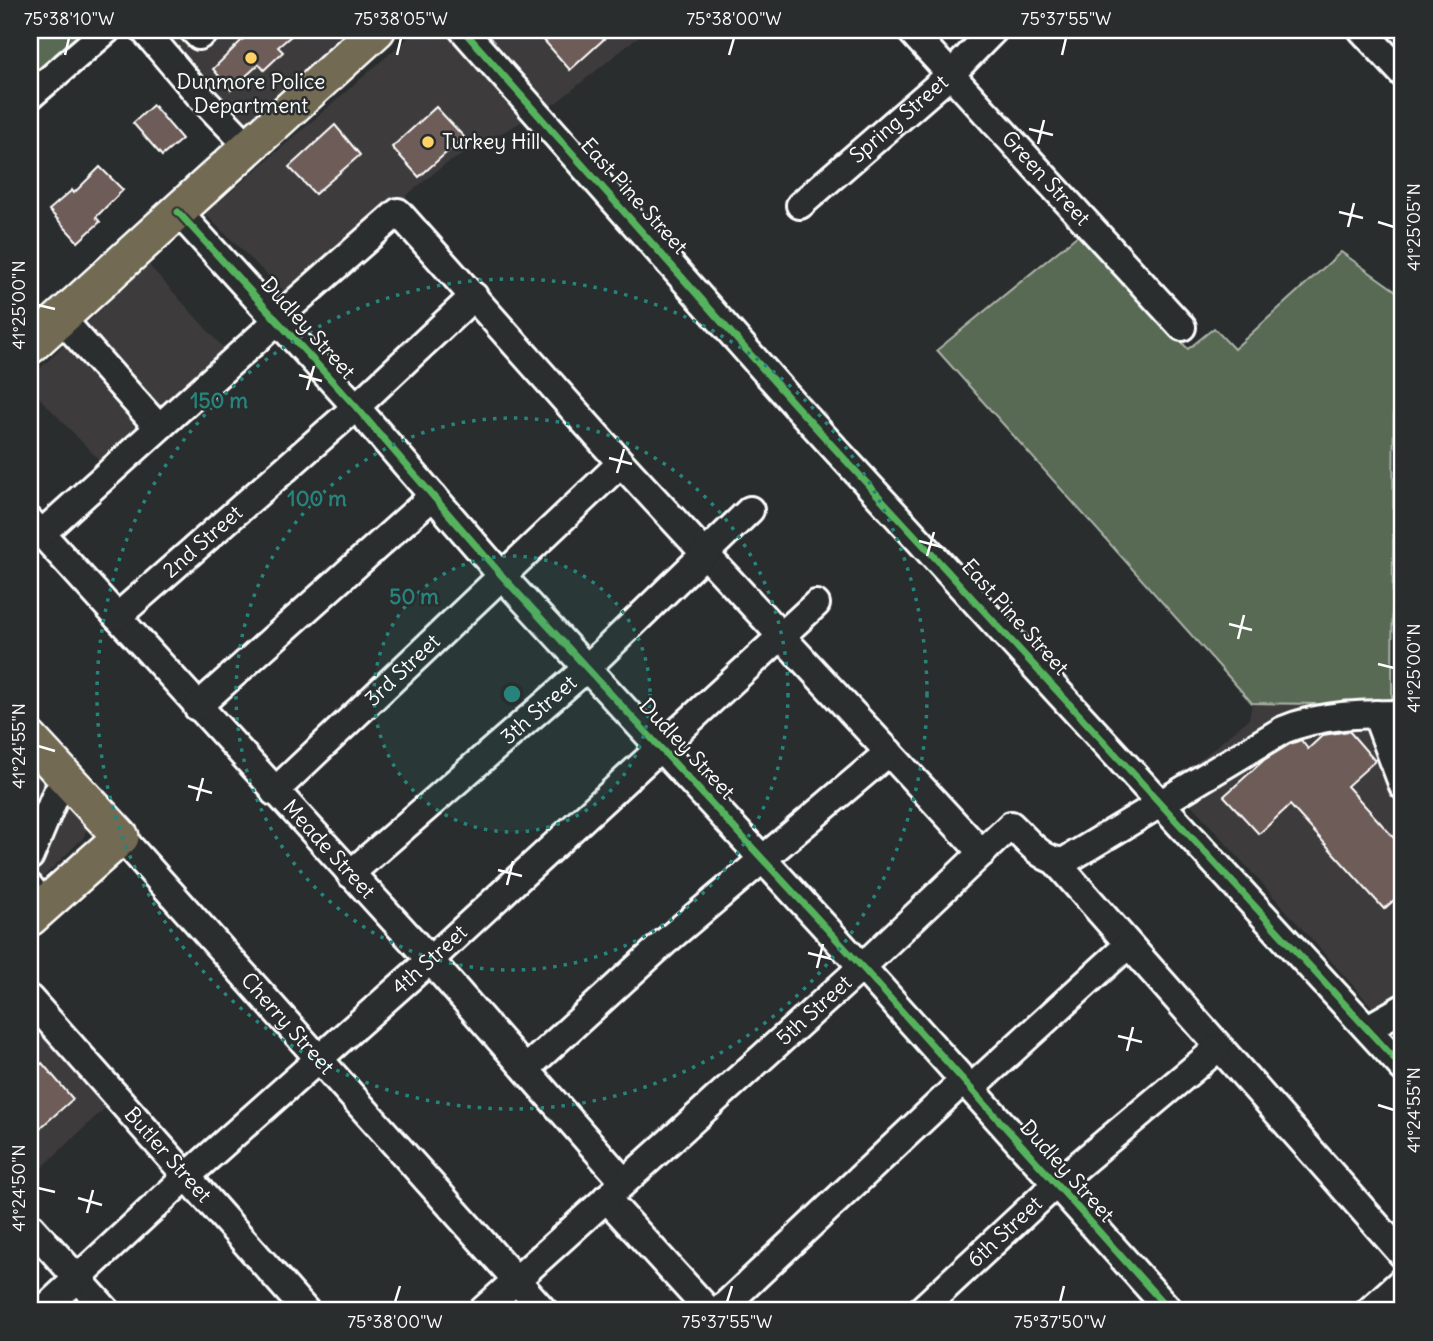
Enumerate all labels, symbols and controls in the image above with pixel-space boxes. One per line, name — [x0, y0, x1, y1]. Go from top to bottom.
text: 75°38'10"W — [24, 7, 114, 30]
text: 75°38'05"W — [354, 7, 448, 30]
text: 75°38'00"W — [686, 7, 782, 30]
text: 75°37'55"W — [1021, 7, 1111, 30]
marker: Dunmore Police Department — [243, 50, 259, 66]
place label: Dunmore Police Department — [177, 68, 325, 119]
street label: Spring Street — [844, 69, 953, 169]
street label: Green Street — [996, 125, 1096, 231]
place label: Turkey Hill — [442, 128, 540, 155]
street label: East Pine Street — [575, 132, 694, 260]
marker: Turkey Hill — [420, 134, 436, 150]
text: 41°25'05"N — [1402, 183, 1425, 271]
text: 41°25'00"N — [7, 260, 30, 350]
street label: Dudley Street — [255, 271, 361, 384]
text: 150 m — [190, 387, 248, 414]
text: 100 m — [287, 485, 347, 512]
street label: 2nd Street — [157, 499, 248, 584]
street label: East Pine Street — [956, 553, 1075, 681]
text: 50 m — [389, 583, 439, 610]
text: 41°25'00"N — [1402, 623, 1425, 713]
street label: 3rd Street — [359, 628, 445, 712]
street label: 3th Street — [495, 669, 582, 750]
centre of rings — [500, 682, 524, 706]
street label: Dudley Street — [634, 692, 741, 805]
text: 41°24'55"N — [7, 703, 30, 789]
street label: Meade Street — [277, 794, 381, 904]
street label: 4th Street — [386, 919, 473, 1001]
street label: Cherry Street — [235, 967, 340, 1080]
street label: 5th Street — [770, 969, 857, 1051]
text: 41°24'55"N — [1402, 1067, 1425, 1153]
street label: Butler Street — [119, 1101, 218, 1208]
street label: Dudley Street — [1014, 1114, 1120, 1227]
text: 41°24'50"N — [7, 1144, 30, 1232]
street label: 6th Street — [961, 1190, 1047, 1273]
text: 75°38'00"W — [347, 1310, 443, 1333]
text: 75°37'55"W — [682, 1310, 772, 1333]
text: 75°37'50"W — [1014, 1310, 1106, 1333]

